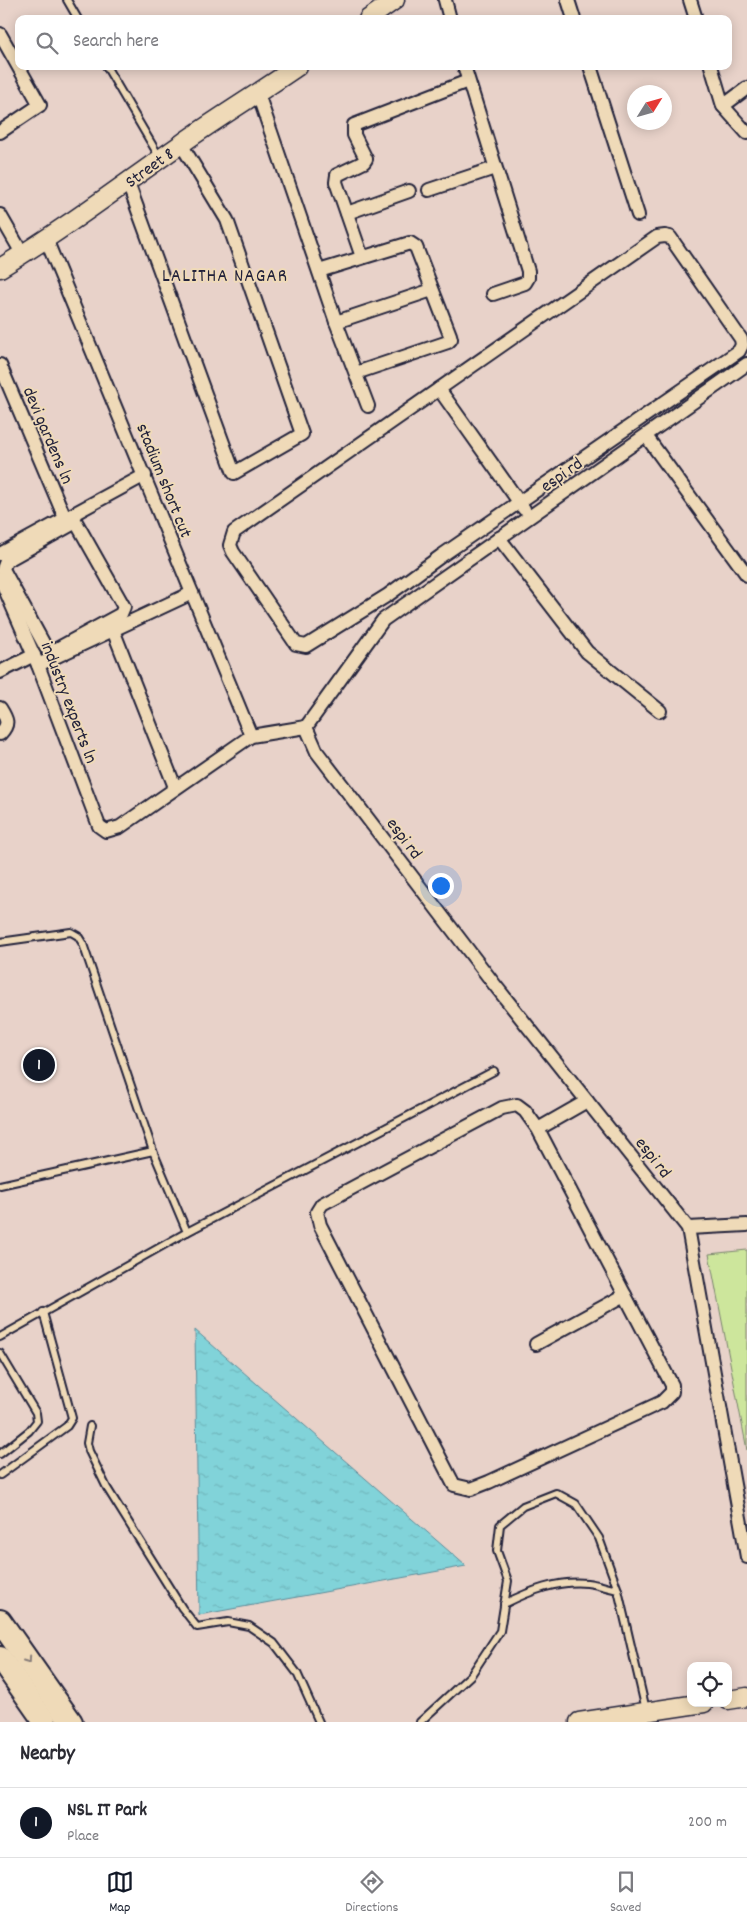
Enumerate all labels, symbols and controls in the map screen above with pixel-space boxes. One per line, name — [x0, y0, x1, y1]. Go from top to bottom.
search box — [15, 15, 732, 70]
icon: search — [33, 29, 61, 57]
text: Search here — [73, 29, 159, 56]
north arrow — [627, 85, 672, 130]
street label: Street 8 — [121, 143, 180, 195]
district label: LALITHA NAGAR — [162, 264, 288, 291]
street label: devi gardens ln — [15, 384, 78, 488]
street label: stadium short cut — [128, 420, 197, 542]
street label: espi rd — [536, 453, 589, 500]
street label: industry experts ln — [33, 638, 102, 767]
street label: espi rd — [379, 813, 427, 866]
your location — [428, 873, 454, 899]
pin: 1 — [23, 1046, 55, 1084]
street label: espi rd — [628, 1133, 676, 1184]
one-way arrow — [22, 1655, 31, 1664]
map controls — [687, 1662, 732, 1707]
button: locate — [687, 1662, 732, 1707]
text: Nearby — [20, 1740, 75, 1770]
text: NSL IT Park — [67, 1798, 147, 1825]
text: 1 — [34, 1811, 38, 1834]
text: 200 m — [688, 1811, 727, 1834]
text: Place — [67, 1825, 99, 1848]
tab: Map — [106, 1868, 134, 1918]
tab: Directions — [345, 1868, 398, 1918]
tab: Saved — [610, 1868, 641, 1918]

